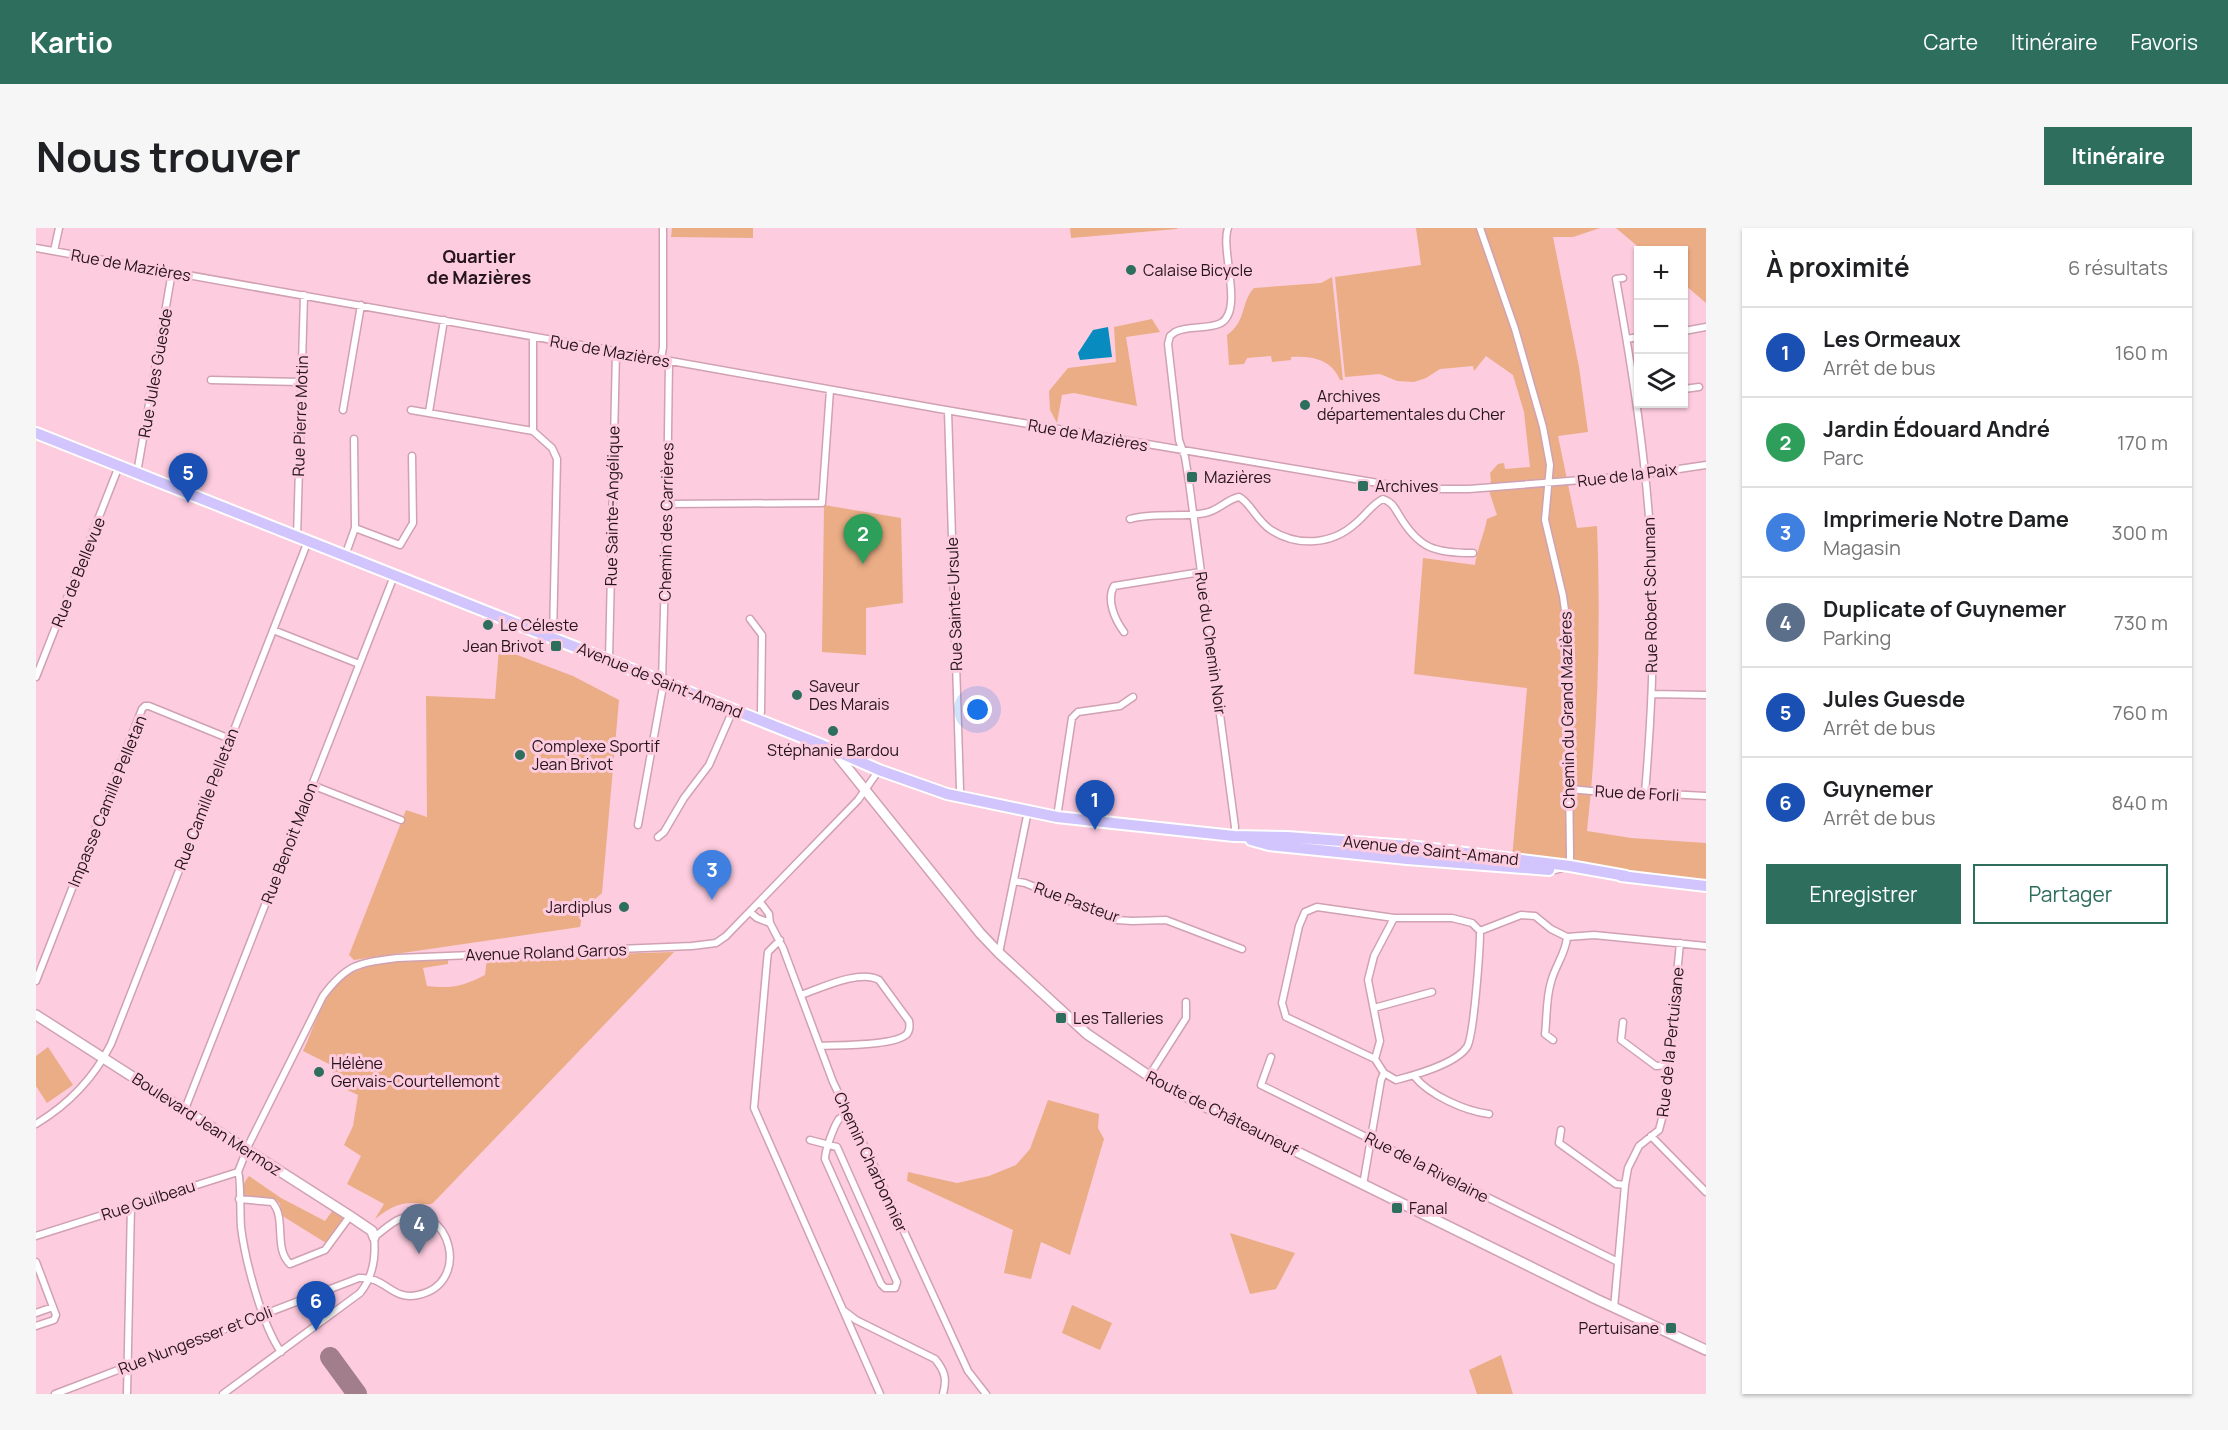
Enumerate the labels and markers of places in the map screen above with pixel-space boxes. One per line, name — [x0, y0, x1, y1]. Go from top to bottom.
place label: Calaise Bicycle — [1143, 259, 1253, 281]
marker: Calaise Bicycle — [1124, 263, 1138, 277]
place label: Archives départementales du Cher — [1317, 385, 1506, 425]
marker: Archives départementales du Cher — [1298, 398, 1312, 412]
pin: 5 — [168, 454, 208, 503]
place label: Mazières — [1204, 466, 1271, 488]
marker: Mazières — [1185, 470, 1199, 484]
place label: Archives — [1375, 475, 1438, 497]
marker: Archives — [1356, 479, 1370, 493]
pin: 2 — [844, 514, 882, 564]
place label: Le Céleste — [500, 614, 578, 636]
marker: Le Céleste — [481, 618, 495, 632]
place label: Jean Brivot — [463, 635, 544, 657]
marker: Jean Brivot — [549, 639, 563, 653]
place label: Saveur Des Marais — [809, 675, 890, 715]
marker: Saveur Des Marais — [790, 688, 804, 702]
marker: Stéphanie Bardou — [826, 724, 840, 738]
place label: Complexe Sportif Jean Brivot — [532, 735, 660, 775]
place label: Stéphanie Bardou — [767, 739, 899, 761]
marker: Complexe Sportif Jean Brivot — [513, 748, 527, 762]
pin: 1 — [1076, 780, 1114, 830]
pin: 3 — [692, 850, 732, 900]
place label: Jardiplus — [546, 896, 612, 918]
marker: Jardiplus — [617, 900, 631, 914]
place label: Les Talleries — [1073, 1007, 1164, 1029]
marker: Les Talleries — [1054, 1011, 1068, 1025]
place label: Hélène Gervais-Courtellemont — [331, 1052, 500, 1092]
marker: Hélène Gervais-Courtellemont — [312, 1065, 326, 1079]
place label: Fanal — [1409, 1197, 1448, 1219]
marker: Fanal — [1390, 1201, 1404, 1215]
pin: 4 — [400, 1204, 439, 1254]
pin: 6 — [296, 1282, 336, 1331]
place label: Pertuisane — [1579, 1317, 1659, 1339]
marker: Pertuisane — [1664, 1321, 1678, 1335]

